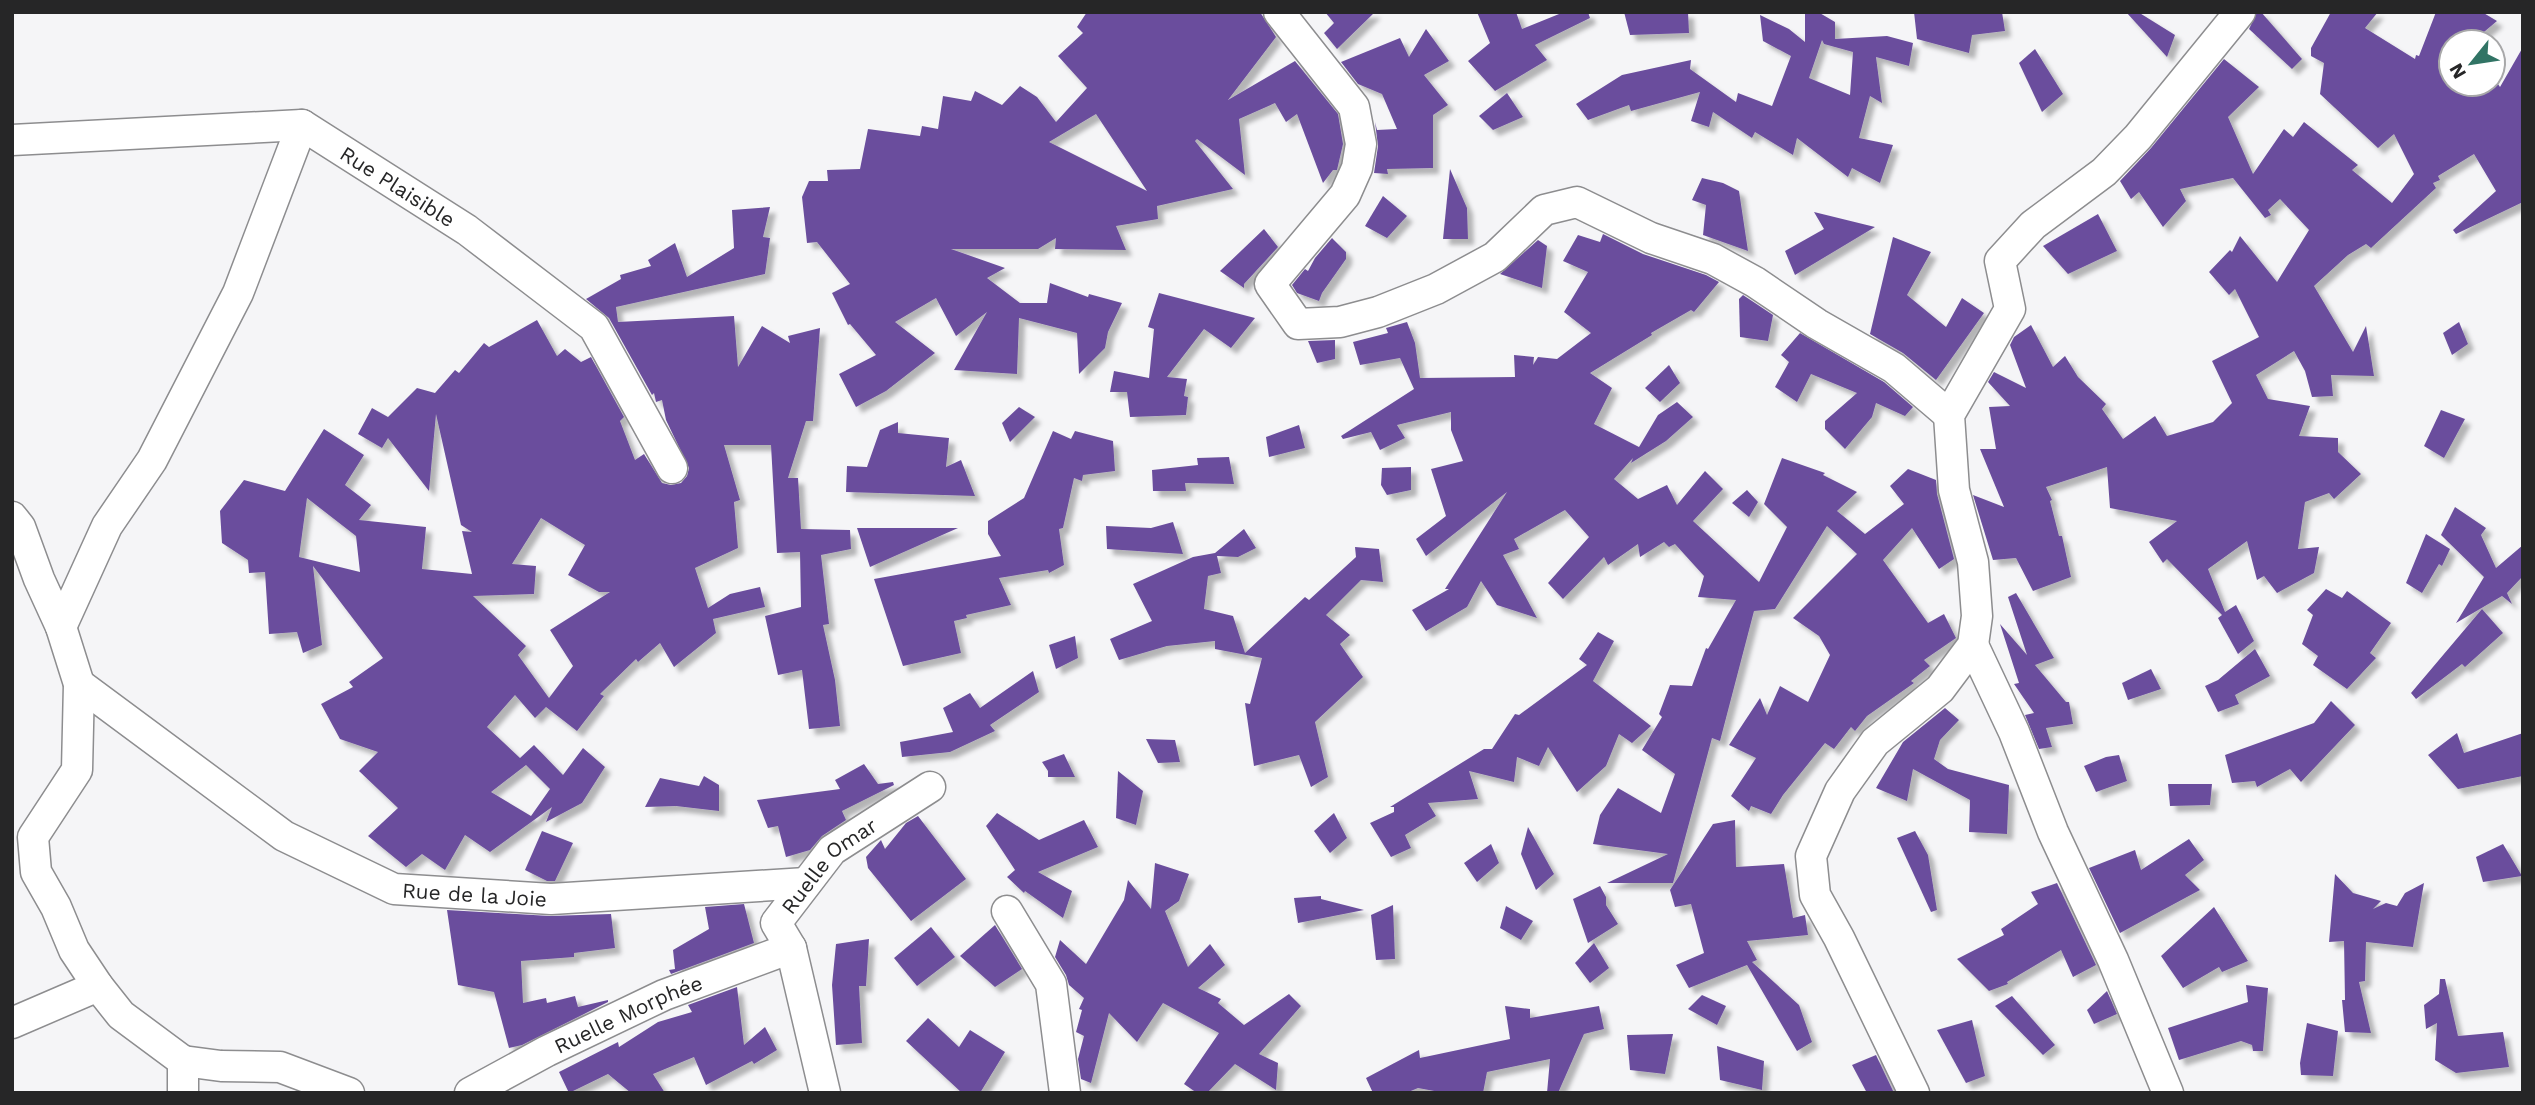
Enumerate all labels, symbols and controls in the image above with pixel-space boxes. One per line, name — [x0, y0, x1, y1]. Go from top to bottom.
north arrow — [2437, 28, 2507, 98]
text: N — [2444, 59, 2471, 83]
street label: Rue Plaisible — [336, 140, 460, 232]
street label: Ruelle Omar — [775, 812, 882, 918]
street label: Rue de la Joie — [401, 877, 548, 911]
street label: Ruelle Morphée — [550, 969, 706, 1058]

